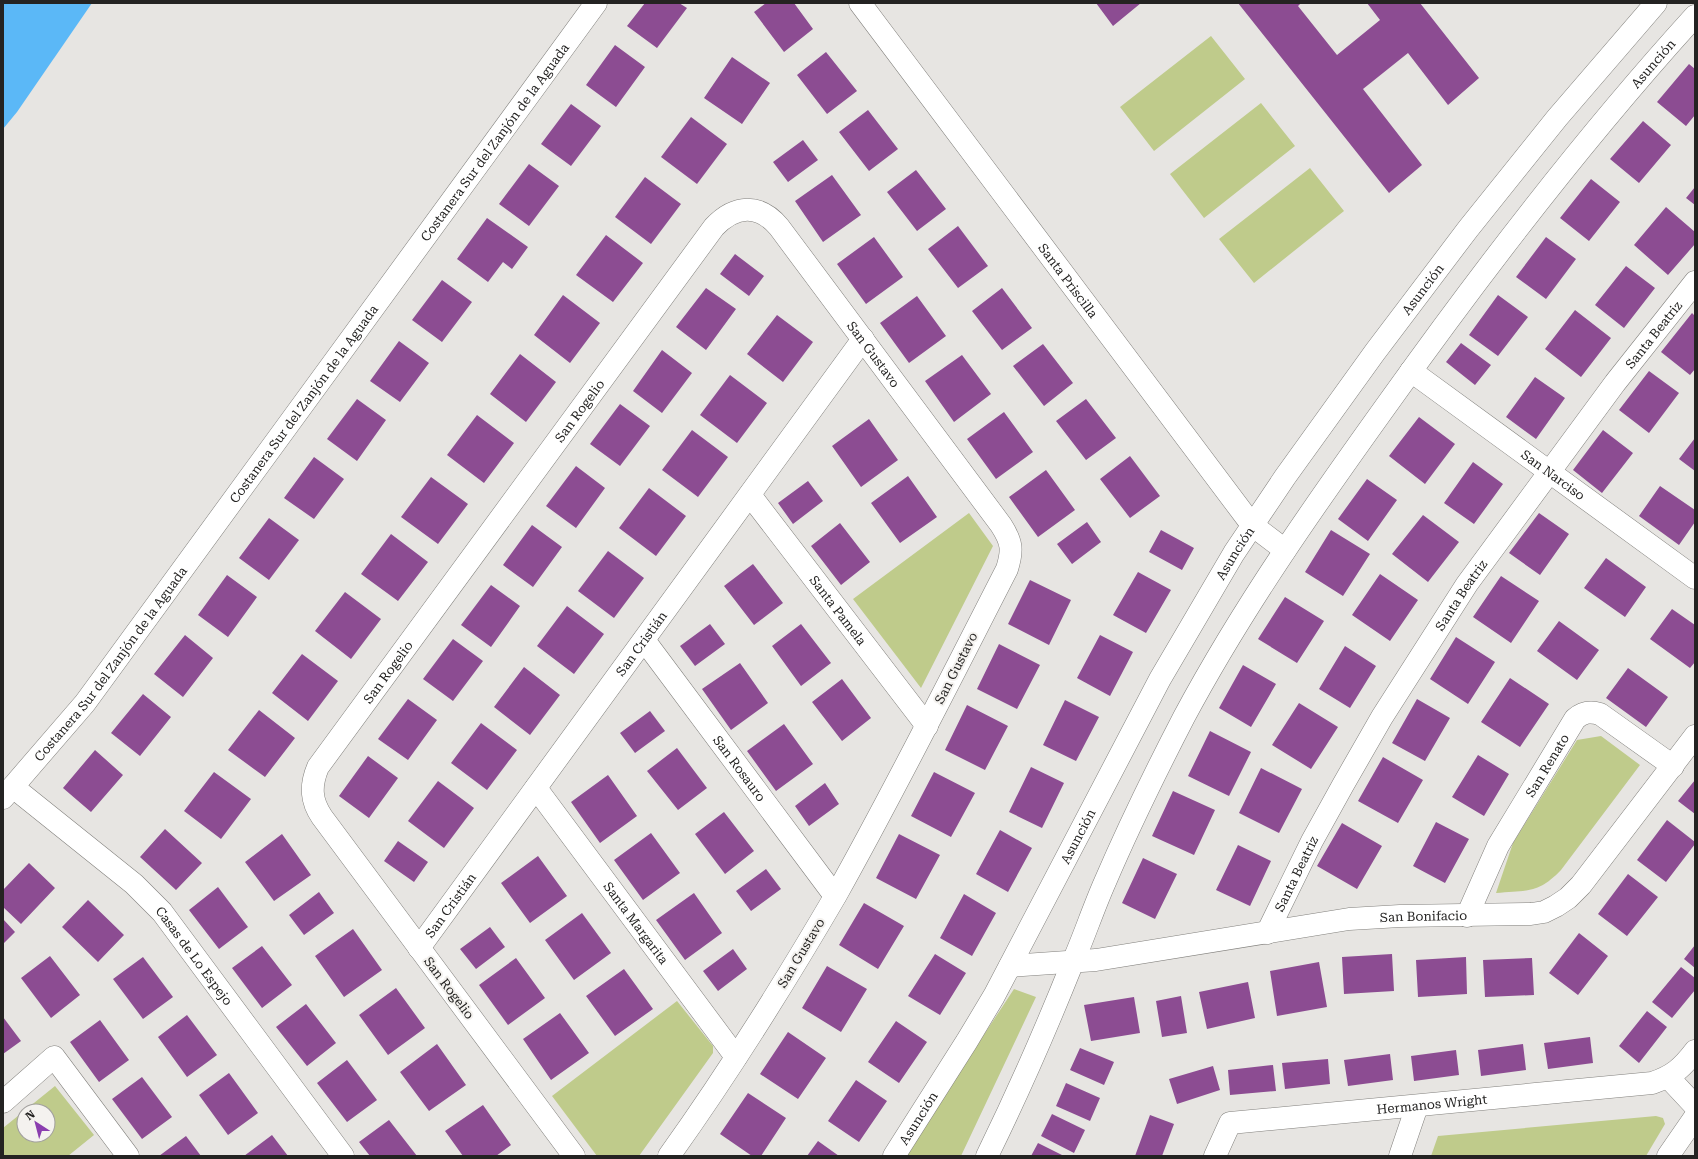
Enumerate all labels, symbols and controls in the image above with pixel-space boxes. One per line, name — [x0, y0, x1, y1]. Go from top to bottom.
street label: Asunción — [1628, 36, 1679, 91]
street label: Costanera Sur del Zanjón de la Aguada — [417, 40, 572, 244]
street label: Santa Priscilla — [1036, 240, 1101, 321]
street label: Asunción — [1399, 260, 1447, 317]
street label: Santa Beatriz — [1622, 298, 1685, 371]
street label: Costanera Sur del Zanjón de la Aguada — [226, 302, 381, 506]
street label: San Gustavo — [844, 318, 903, 390]
street label: San Rogelio — [551, 376, 607, 445]
street label: San Narciso — [1519, 447, 1588, 503]
street label: Asunción — [1213, 523, 1257, 582]
street label: Santa Beatriz — [1432, 557, 1490, 633]
street label: Costanera Sur del Zanjón de la Aguada — [31, 564, 190, 764]
street label: Santa Pamela — [807, 572, 870, 648]
street label: San Cristián — [613, 608, 670, 679]
street label: San Gustavo — [932, 630, 980, 706]
street label: San Rogelio — [360, 638, 416, 706]
street label: San Renato — [1522, 731, 1572, 799]
street label: San Rosauro — [710, 732, 769, 804]
street label: Asunción — [1057, 806, 1098, 866]
street label: Santa Beatriz — [1271, 833, 1321, 914]
street label: San Cristián — [422, 869, 479, 940]
street label: Santa Margarita — [601, 879, 672, 967]
street label: Casas de Lo Espejo — [153, 903, 236, 1008]
street label: San Bonifacio — [1379, 907, 1467, 925]
street label: San Gustavo — [774, 916, 828, 990]
street label: San Rogelio — [421, 954, 477, 1022]
street label: Asunción — [896, 1088, 941, 1147]
street label: Hermanos Wright — [1376, 1091, 1488, 1117]
north arrow — [16, 1103, 56, 1143]
text: N — [23, 1107, 38, 1123]

